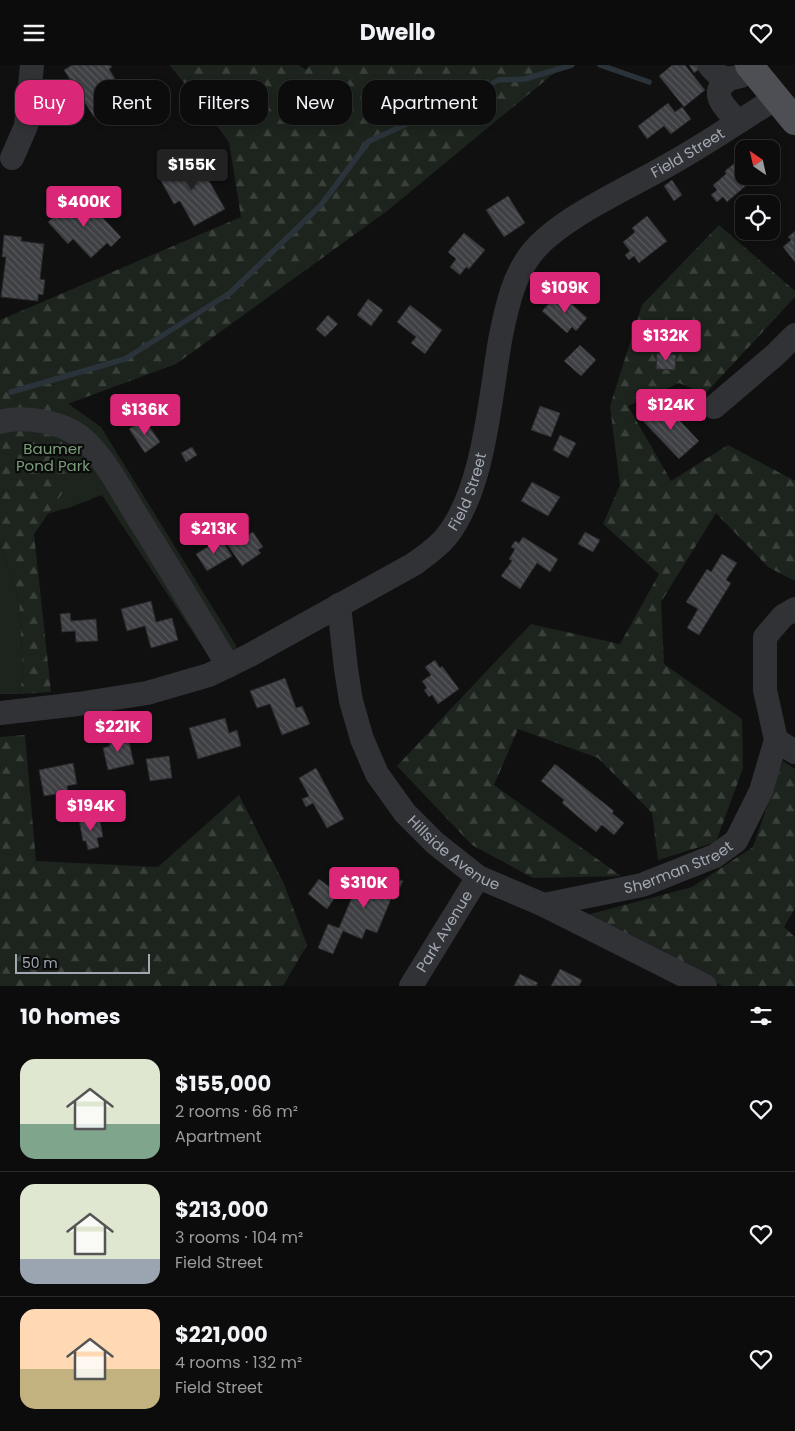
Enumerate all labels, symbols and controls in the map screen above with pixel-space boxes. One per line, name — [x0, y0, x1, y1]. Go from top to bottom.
text: Dwello — [360, 17, 435, 48]
icon: menu — [20, 19, 48, 47]
icon: heart — [747, 19, 775, 47]
chip: Buy — [15, 80, 84, 125]
chip: Rent — [94, 80, 170, 125]
chip: Filters — [180, 80, 268, 125]
chip: New — [278, 80, 352, 125]
chip: Apartment — [362, 80, 496, 125]
street label: Field Street — [647, 123, 728, 183]
north arrow — [735, 140, 780, 185]
map controls — [735, 140, 780, 240]
pin: $155K — [157, 149, 227, 191]
text: $155K — [168, 153, 216, 176]
pin: $400K — [49, 185, 119, 228]
text: $400K — [57, 190, 111, 213]
button: locate — [735, 195, 780, 240]
pin: $109K — [530, 271, 600, 314]
text: $109K — [541, 276, 589, 299]
pin: $132K — [631, 319, 701, 362]
text: $132K — [643, 324, 689, 347]
pin: $124K — [636, 389, 706, 431]
pin: $136K — [110, 393, 180, 436]
text: $124K — [647, 393, 695, 416]
text: $136K — [121, 398, 169, 421]
park label: Baumer Pond Park — [16, 438, 90, 476]
street label: Field Street — [443, 450, 491, 535]
pin: $213K — [179, 513, 249, 555]
text: $213K — [191, 517, 237, 540]
pin: $221K — [83, 711, 153, 753]
text: $221K — [95, 715, 141, 738]
pin: $194K — [56, 789, 126, 832]
text: $194K — [67, 794, 115, 817]
street label: Hillside Avenue — [403, 810, 503, 895]
street label: Sherman Street — [622, 836, 737, 898]
pin: $310K — [329, 867, 399, 909]
text: $310K — [340, 871, 388, 894]
street label: Park Avenue — [411, 886, 477, 976]
scale bar — [15, 951, 150, 974]
text: 50 m — [22, 953, 58, 973]
text: 10 homes — [20, 1002, 120, 1031]
icon: filters — [747, 1002, 775, 1030]
text: $155,000 — [175, 1069, 271, 1098]
icon: home — [60, 1079, 120, 1139]
icon: heart — [747, 1095, 775, 1123]
text: 2 rooms · 66 m² — [175, 1100, 298, 1123]
text: Apartment — [175, 1125, 262, 1148]
text: $213,000 — [175, 1195, 269, 1224]
icon: home — [60, 1204, 120, 1264]
icon: heart — [747, 1220, 775, 1248]
text: 3 rooms · 104 m² — [175, 1226, 303, 1249]
text: Field Street — [175, 1251, 263, 1274]
text: $221,000 — [175, 1320, 268, 1349]
icon: home — [60, 1329, 120, 1389]
icon: heart — [747, 1345, 775, 1373]
text: 4 rooms · 132 m² — [175, 1351, 302, 1374]
text: Field Street — [175, 1376, 263, 1399]

